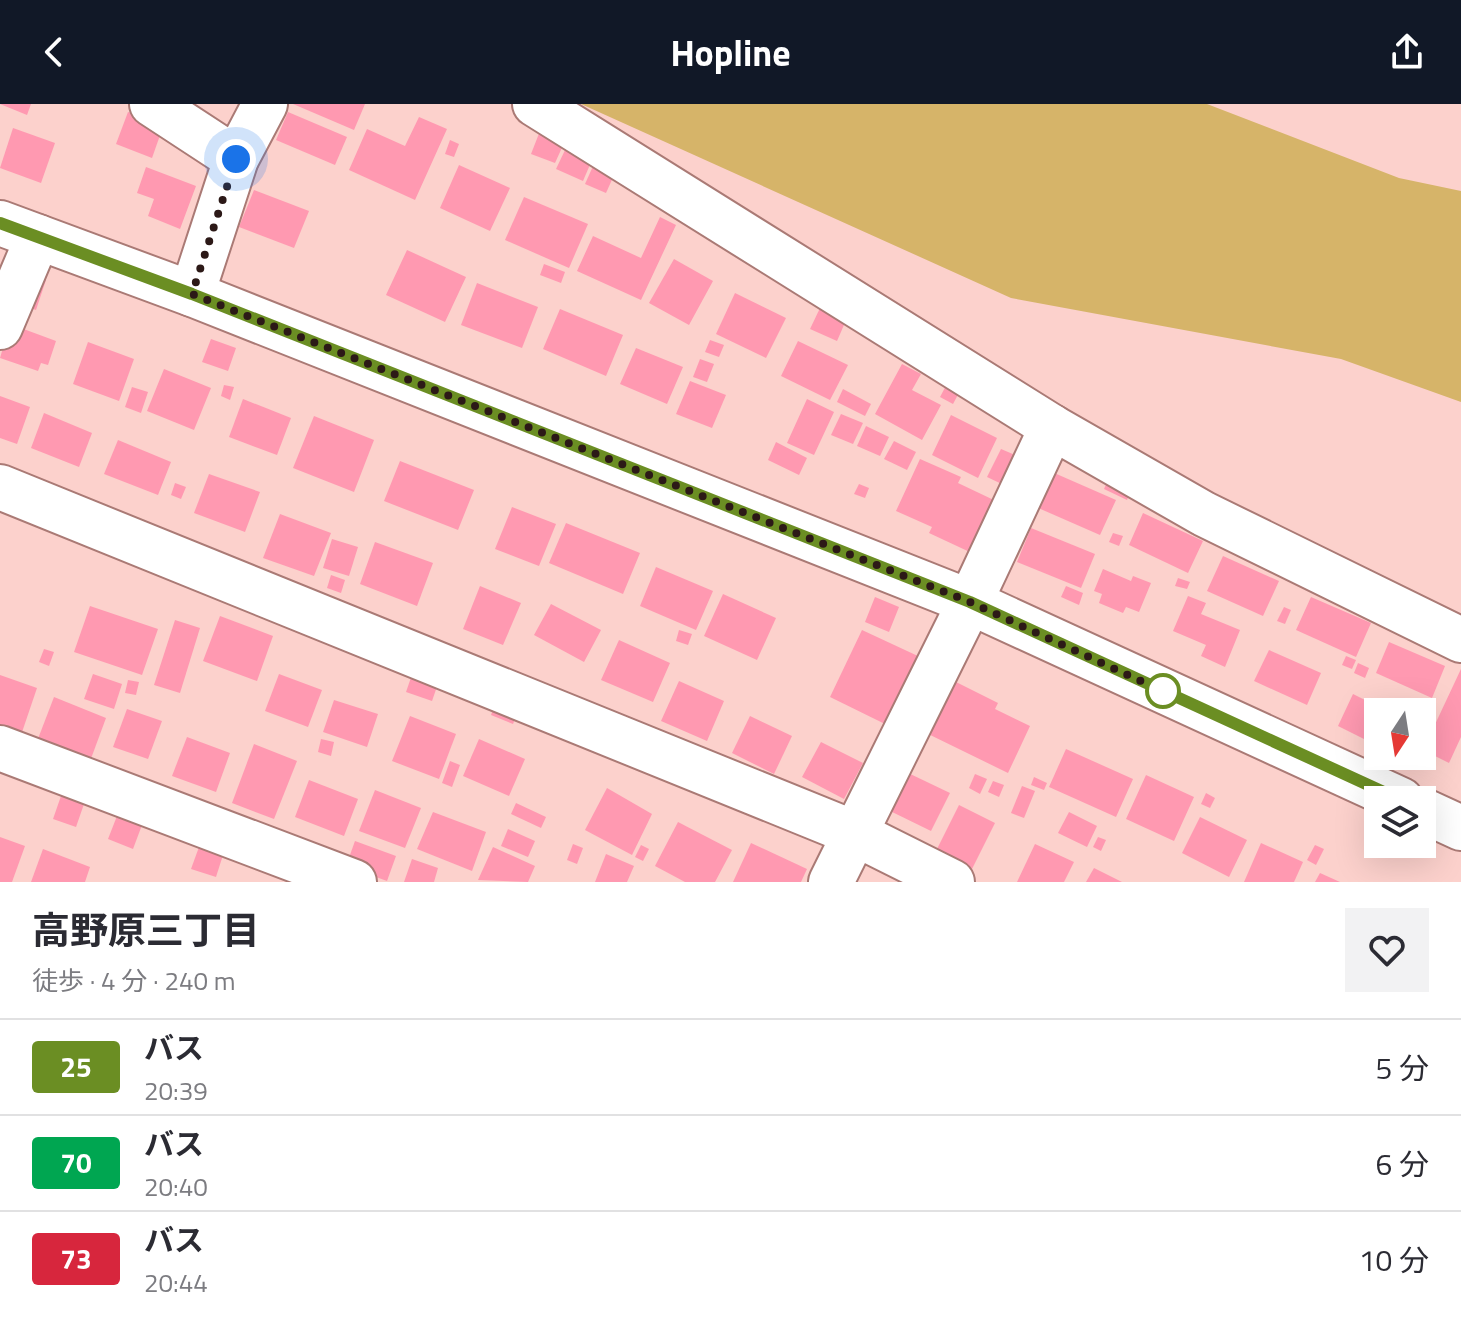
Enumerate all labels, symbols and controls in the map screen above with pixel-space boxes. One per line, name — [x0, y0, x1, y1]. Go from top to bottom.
text: Hopline — [670, 25, 791, 80]
icon: back — [32, 30, 76, 74]
icon: share — [1385, 30, 1429, 74]
your location — [216, 139, 256, 179]
unlabelled marker — [1146, 674, 1180, 708]
north arrow — [1364, 698, 1436, 770]
map controls — [1364, 698, 1436, 858]
button: layers — [1364, 786, 1436, 858]
text: 高野原三丁目 — [32, 901, 260, 959]
button: heart — [1345, 908, 1429, 992]
text: 徒歩 · 4 分 · 240 m — [32, 961, 236, 1000]
text: バス — [144, 1025, 204, 1071]
text: 25 — [60, 1045, 92, 1088]
text: 5 分 — [1376, 1045, 1429, 1091]
text: 20:39 — [144, 1071, 208, 1110]
text: バス — [144, 1121, 204, 1167]
text: 70 — [60, 1141, 92, 1184]
text: 6 分 — [1376, 1141, 1429, 1187]
text: 20:40 — [144, 1167, 208, 1206]
text: バス — [144, 1217, 204, 1263]
text: 73 — [60, 1237, 92, 1280]
text: 10 分 — [1359, 1237, 1429, 1283]
text: 20:44 — [144, 1263, 208, 1302]

